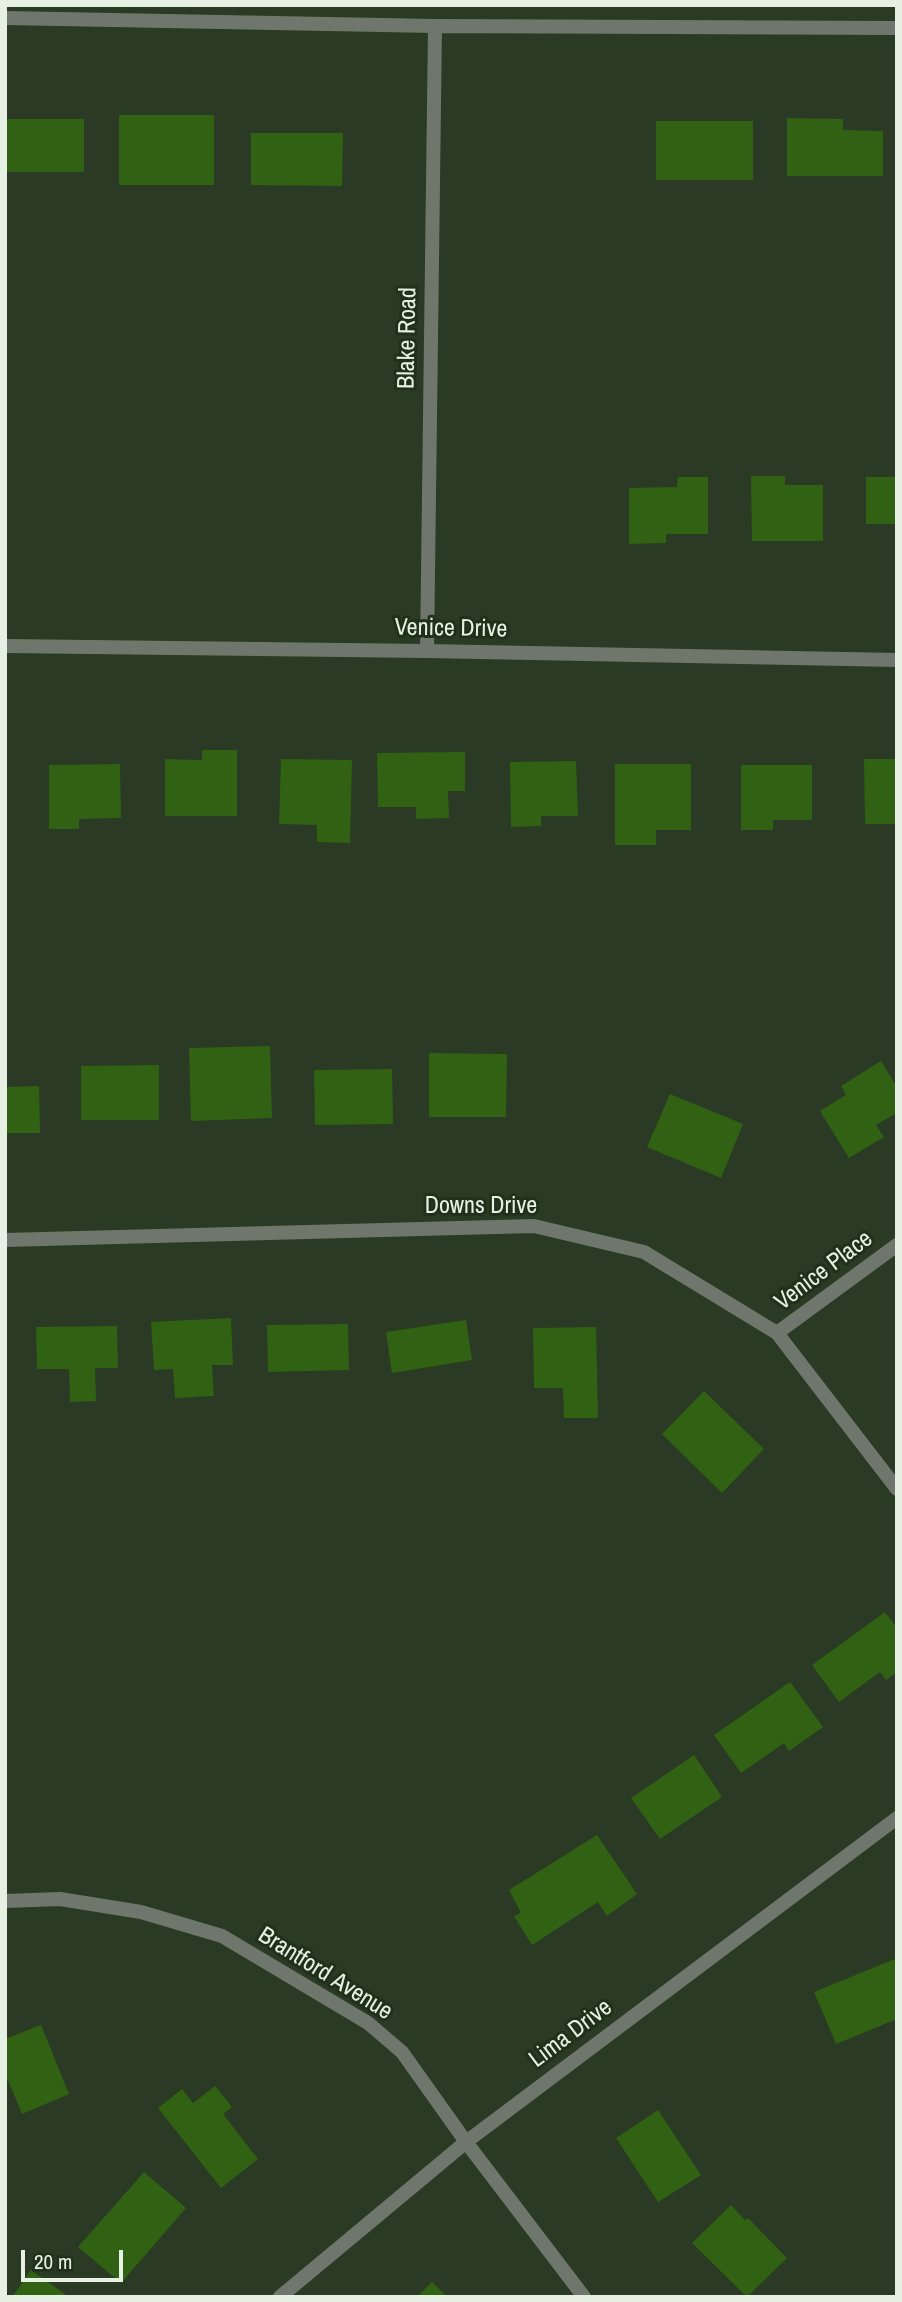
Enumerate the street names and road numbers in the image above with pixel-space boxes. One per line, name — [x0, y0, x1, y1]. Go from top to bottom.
street label: Blake Road — [393, 287, 423, 389]
street label: Venice Drive — [394, 614, 508, 644]
street label: Downs Drive — [425, 1193, 537, 1221]
street label: Venice Place — [769, 1225, 879, 1317]
street label: Brantford Avenue — [253, 1921, 397, 2027]
street label: Lima Drive — [524, 1994, 618, 2074]

